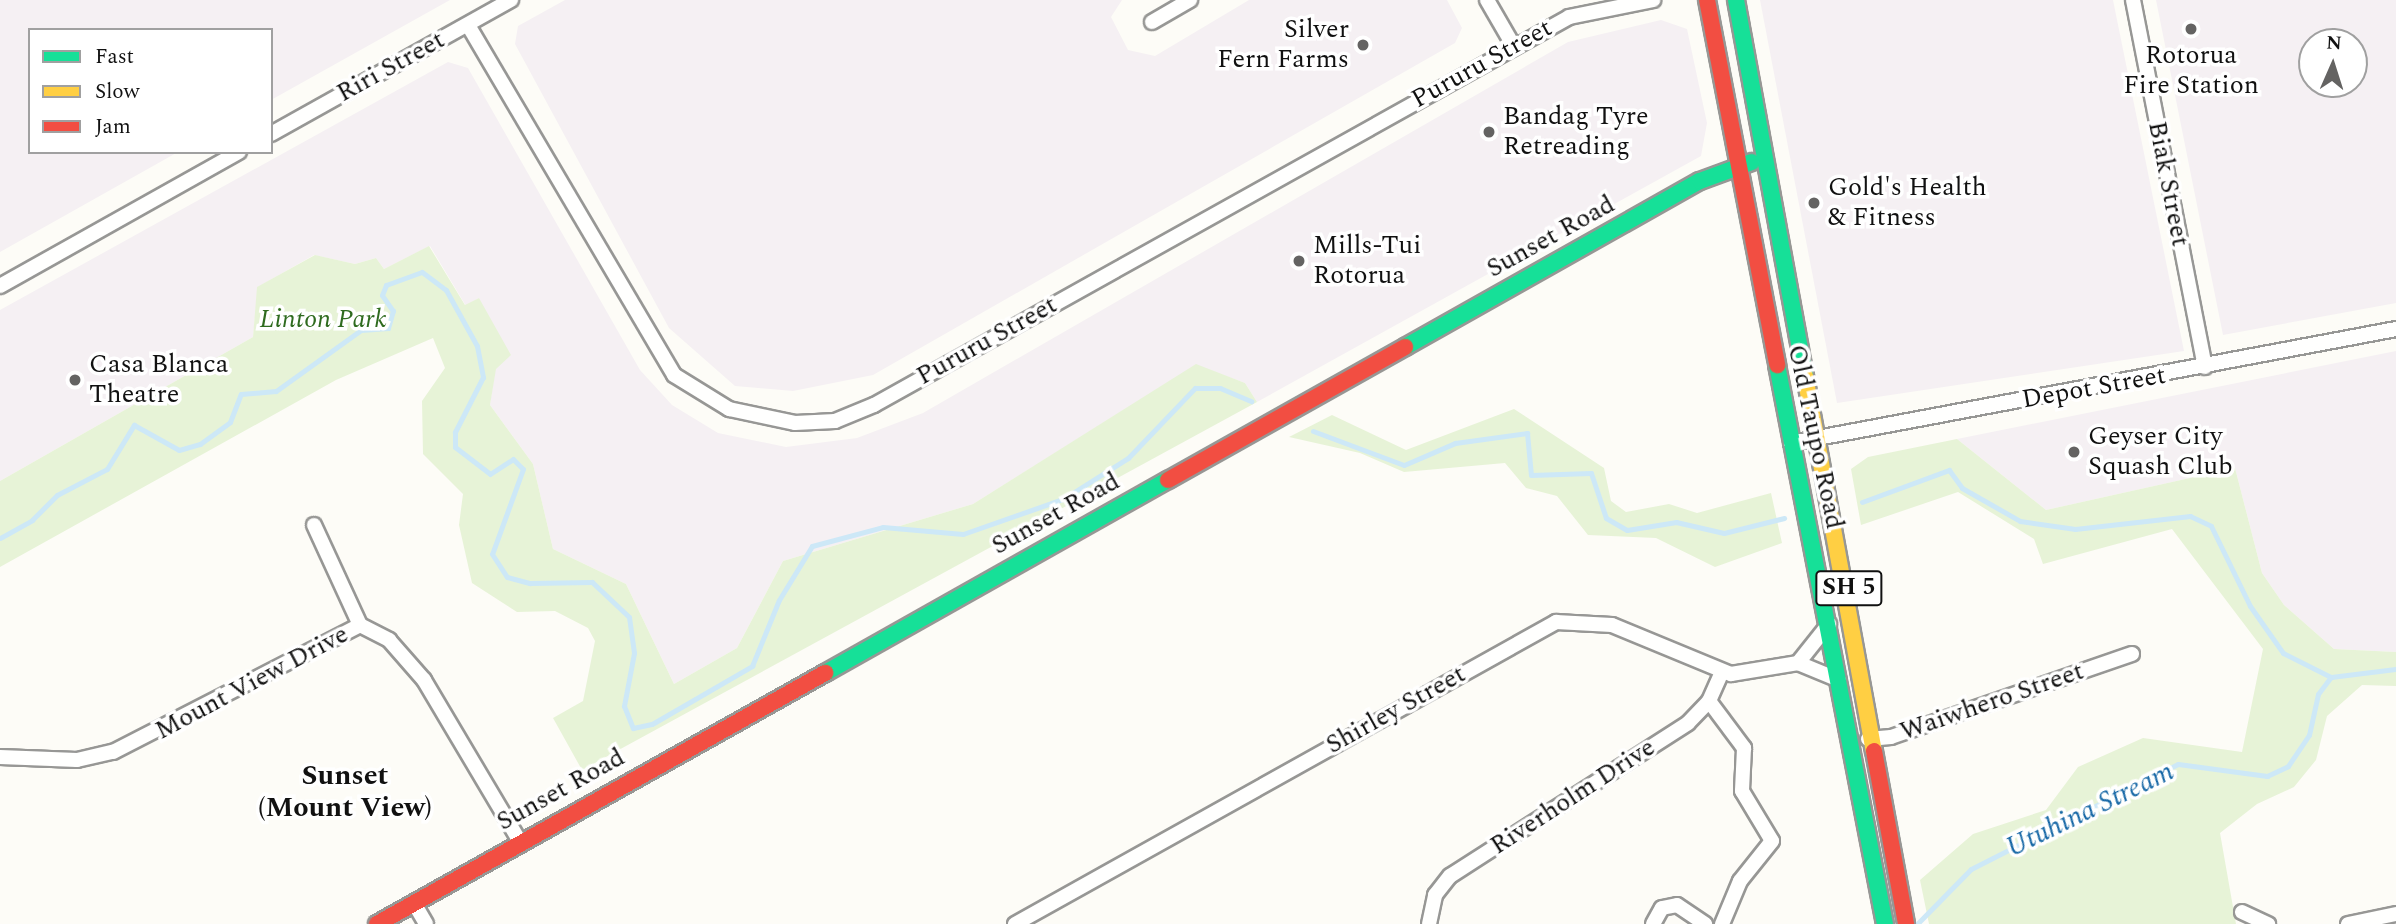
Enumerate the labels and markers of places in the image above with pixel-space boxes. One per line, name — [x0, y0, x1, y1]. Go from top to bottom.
place label: Silver Fern Farms — [1217, 14, 1349, 76]
marker: Rotorua Fire Station — [2183, 21, 2199, 37]
marker: Silver Fern Farms — [1355, 37, 1371, 53]
place label: Rotorua Fire Station — [2123, 40, 2259, 102]
place label: Bandag Tyre Retreading — [1503, 101, 1649, 162]
marker: Bandag Tyre Retreading — [1481, 124, 1497, 140]
place label: Gold's Health & Fitness — [1828, 172, 1987, 234]
marker: Gold's Health & Fitness — [1806, 195, 1822, 211]
place label: Mills-Tui Rotorua — [1313, 230, 1421, 292]
marker: Mills-Tui Rotorua — [1291, 253, 1307, 269]
place label: Casa Blanca Theatre — [89, 349, 229, 410]
marker: Casa Blanca Theatre — [67, 372, 83, 388]
place label: Geyser City Squash Club — [2088, 421, 2233, 482]
marker: Geyser City Squash Club — [2066, 444, 2082, 460]

